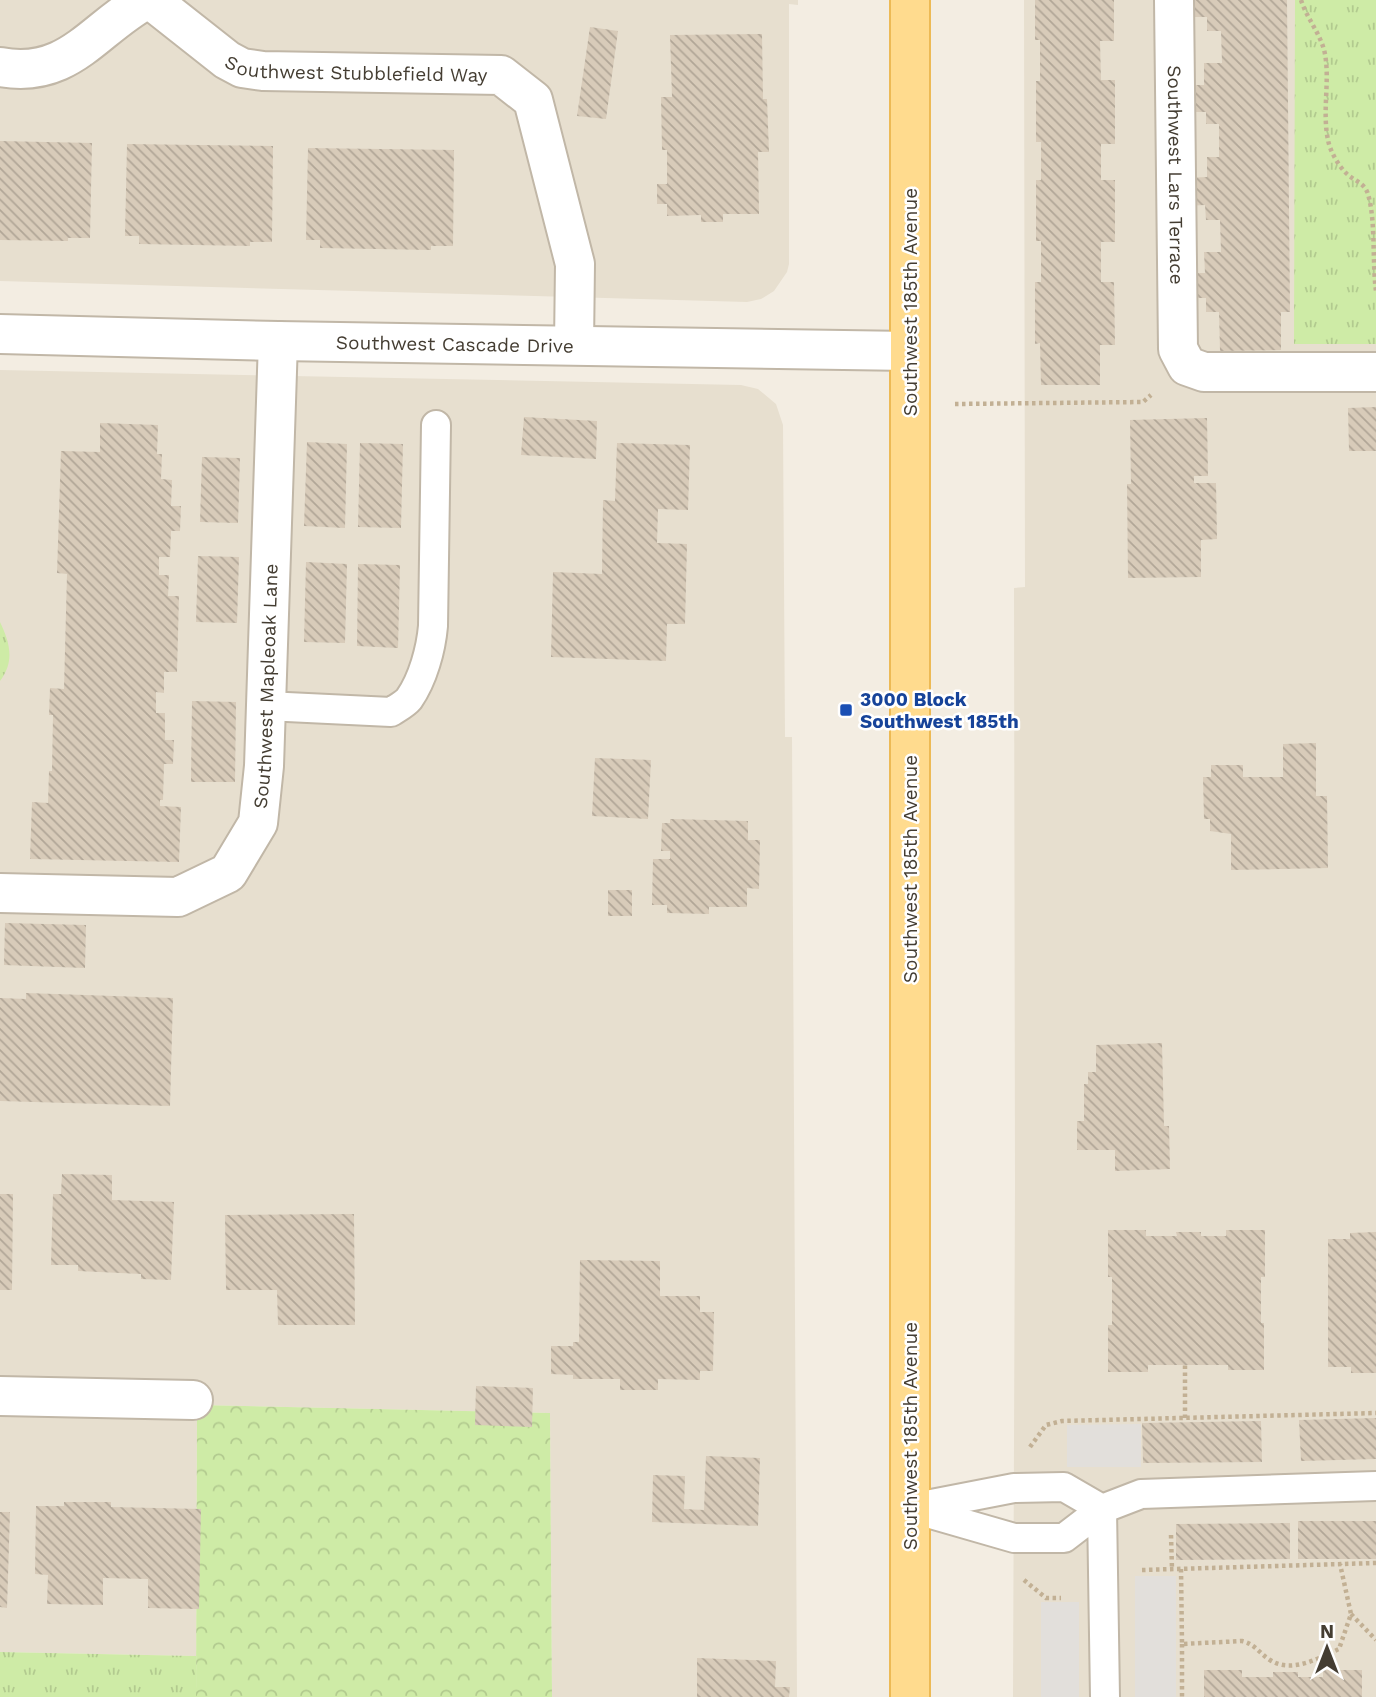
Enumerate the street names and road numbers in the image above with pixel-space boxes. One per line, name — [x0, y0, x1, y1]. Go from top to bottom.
street label: Southwest Stubblefield Way — [221, 50, 488, 87]
street label: Southwest Lars Terrace — [1163, 65, 1188, 285]
street label: Southwest 185th Avenue — [899, 188, 922, 416]
street label: Southwest Cascade Drive — [336, 331, 574, 358]
street label: Southwest Mapleoak Lane — [249, 563, 283, 810]
street label: Southwest 185th Avenue — [899, 755, 922, 983]
street label: Southwest 185th Avenue — [899, 1322, 922, 1550]

